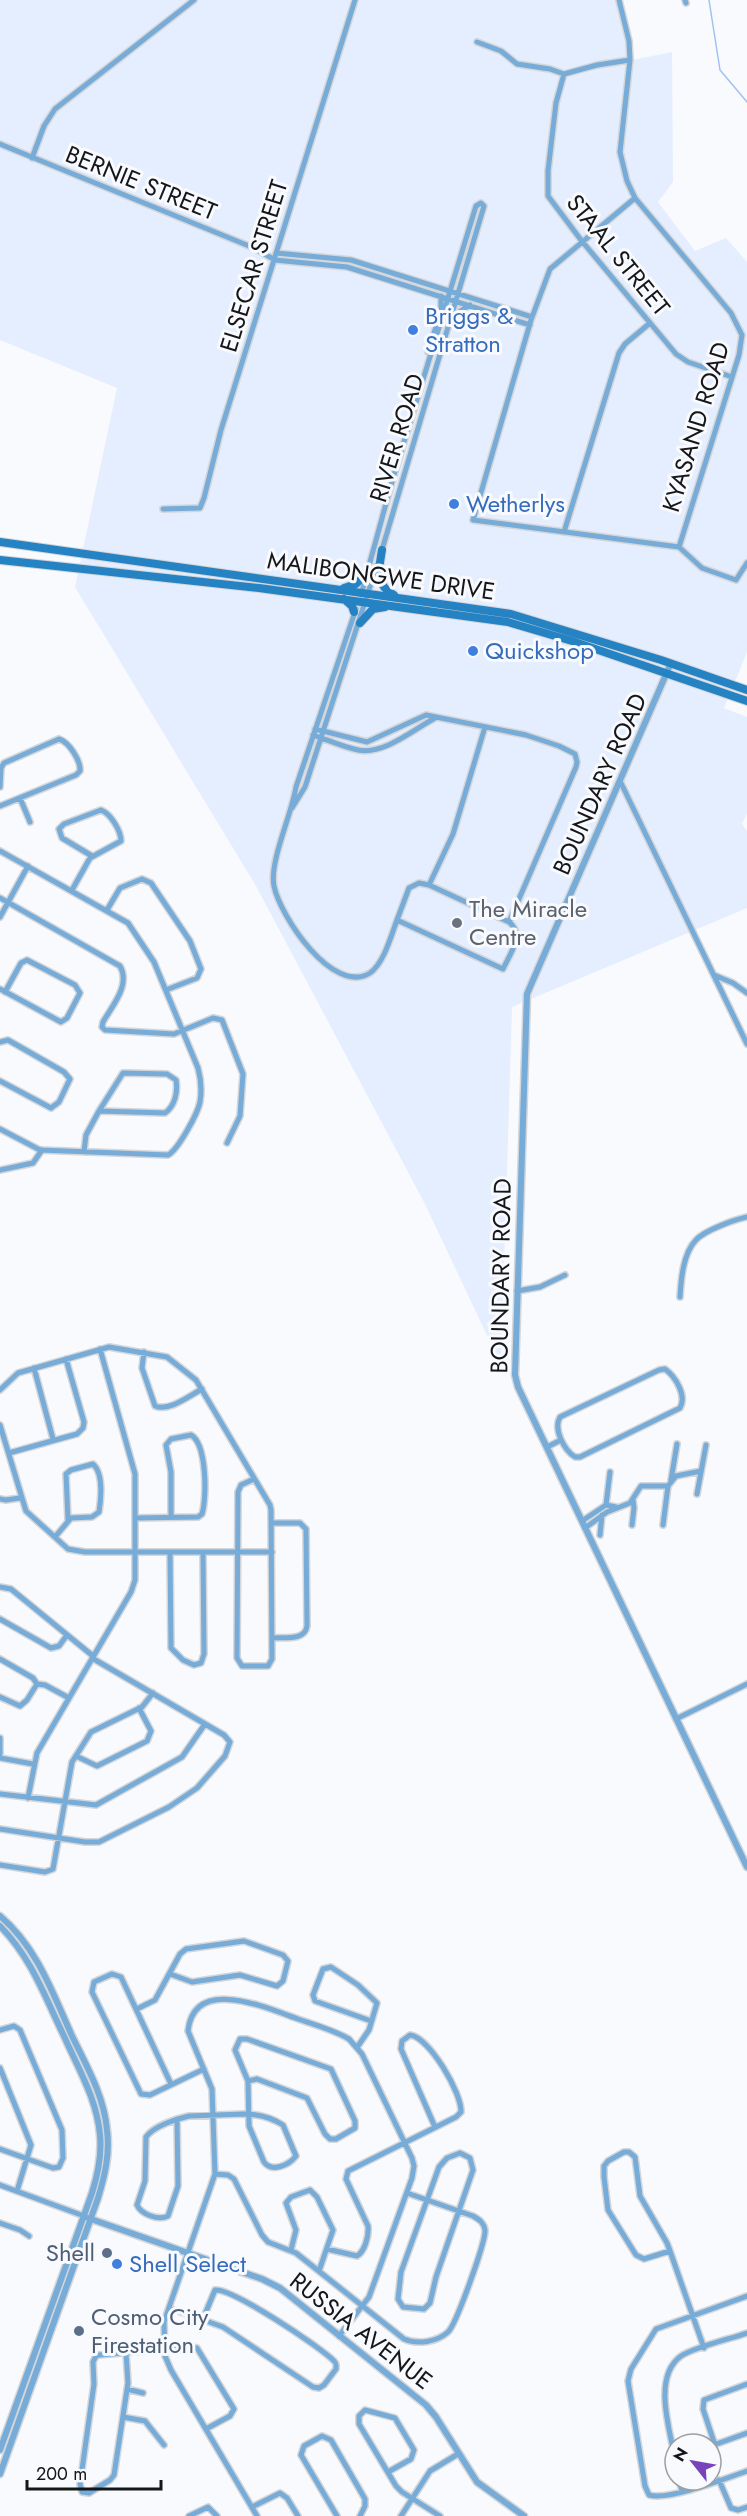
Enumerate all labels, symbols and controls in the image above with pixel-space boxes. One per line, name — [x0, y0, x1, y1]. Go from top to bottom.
street label: BERNIE STREET — [60, 136, 222, 229]
street label: ELSECAR STREET — [211, 176, 296, 356]
street label: STAAL STREET — [558, 186, 678, 323]
place label: Briggs & Stratton — [425, 298, 513, 361]
marker: Briggs & Stratton — [406, 323, 420, 337]
street label: KYASAND ROAD — [653, 338, 738, 516]
street label: RIVER ROAD — [360, 369, 433, 506]
place label: Wetherlys — [466, 486, 565, 521]
marker: Wetherlys — [447, 497, 461, 511]
street label: MALIBONGWE DRIVE — [265, 542, 497, 609]
place label: Quickshop — [485, 633, 594, 668]
marker: Quickshop — [466, 644, 480, 658]
street label: BOUNDARY ROAD — [544, 687, 655, 880]
place label: The Miracle Centre — [469, 891, 587, 954]
marker: The Miracle Centre — [450, 916, 464, 930]
street label: BOUNDARY ROAD — [481, 1178, 520, 1374]
place label: Shell — [46, 2235, 95, 2270]
marker: Shell — [100, 2246, 114, 2260]
place label: Shell Select — [129, 2246, 246, 2281]
marker: Shell Select — [110, 2257, 124, 2271]
street label: RUSSIA AVENUE — [282, 2264, 440, 2398]
place label: Cosmo City Firestation — [91, 2299, 209, 2362]
marker: Cosmo City Firestation — [72, 2324, 86, 2338]
north arrow — [663, 2432, 723, 2492]
text: N — [667, 2443, 694, 2466]
scale bar — [27, 2453, 160, 2491]
text: 200 m — [36, 2461, 87, 2487]

